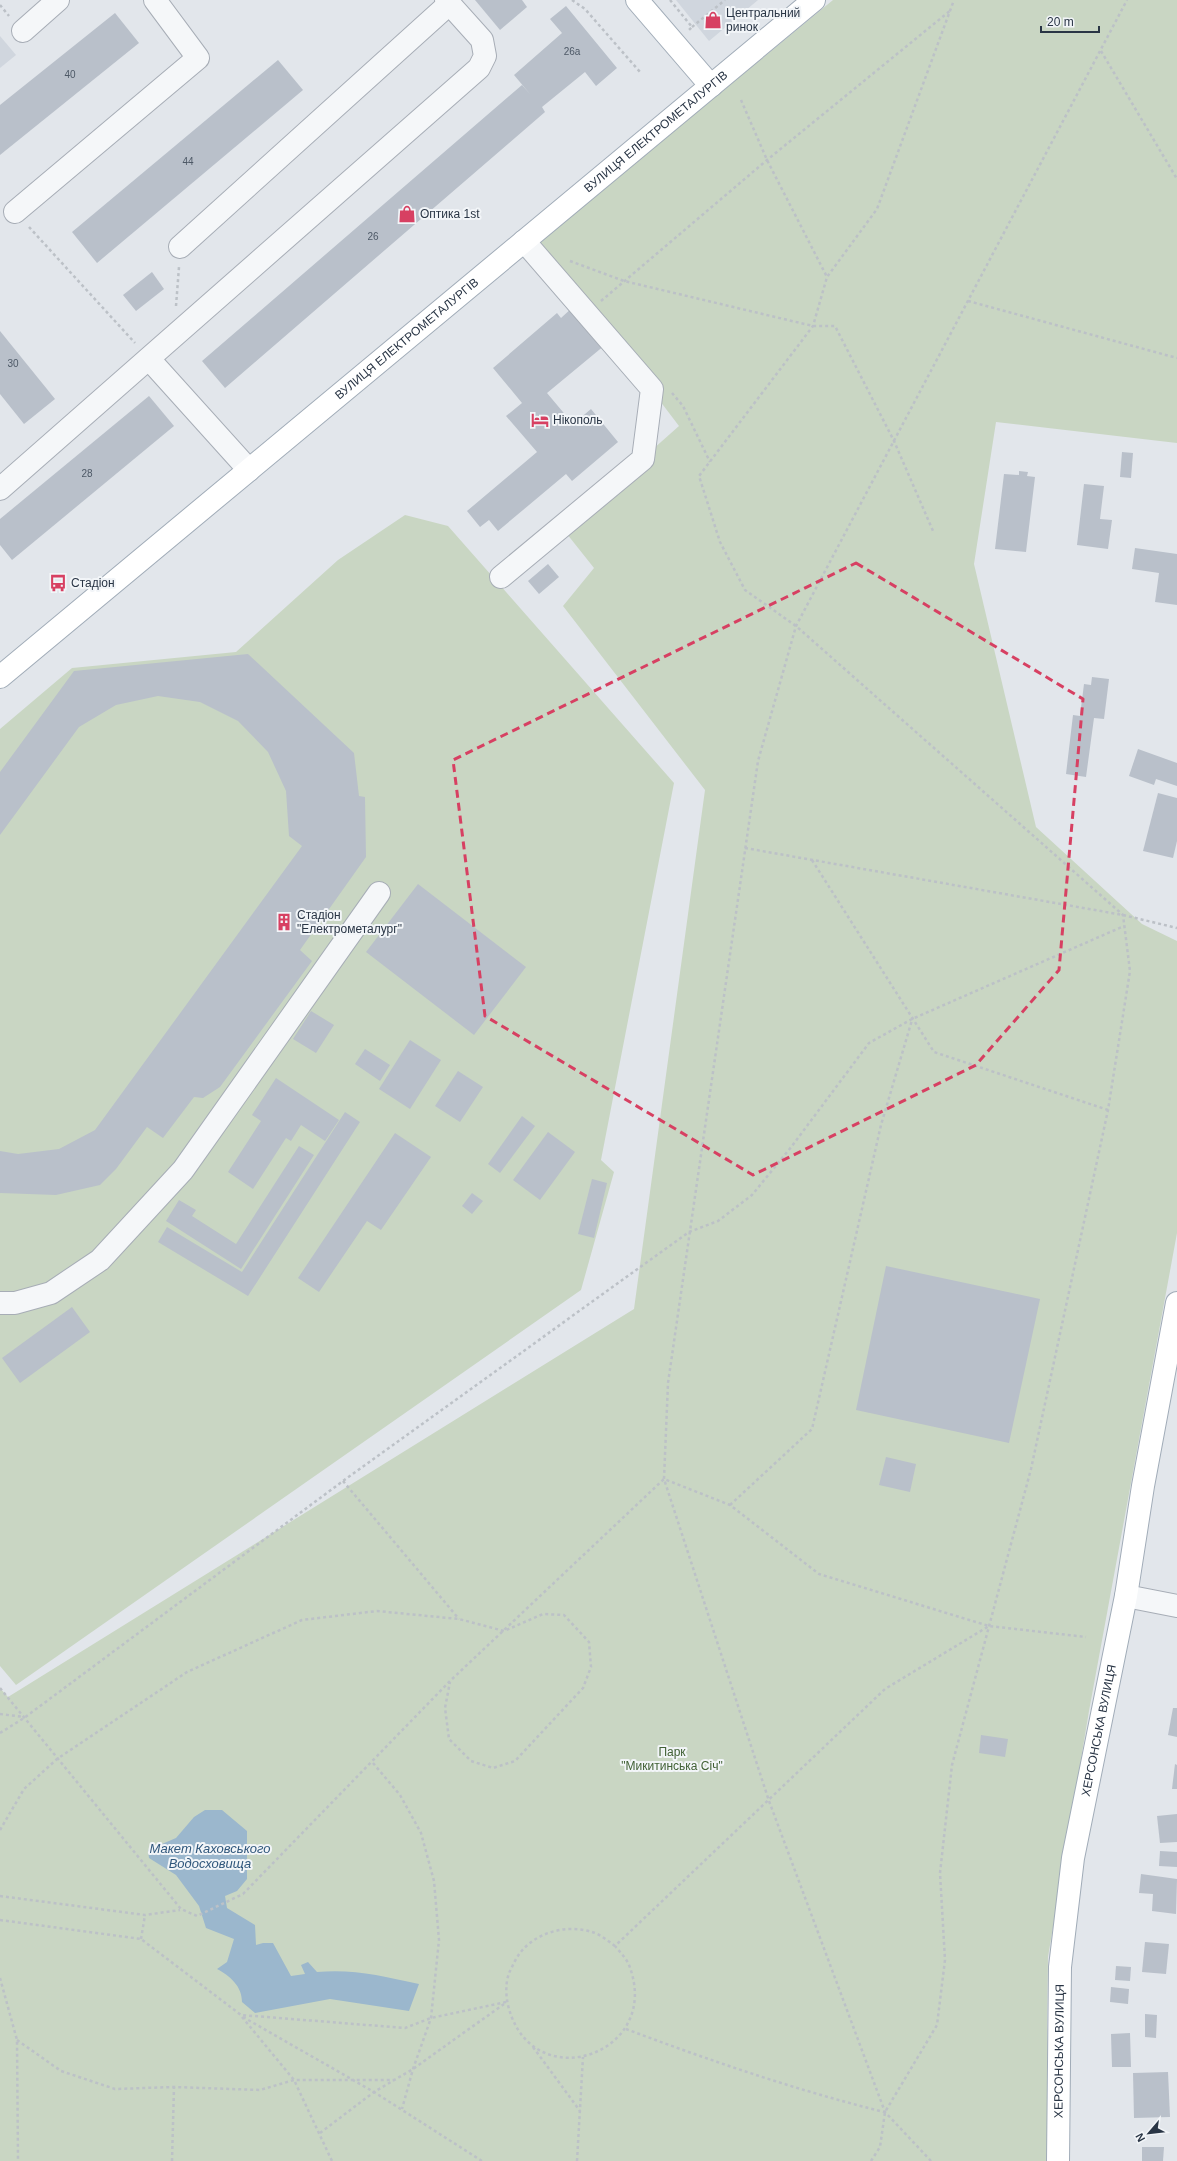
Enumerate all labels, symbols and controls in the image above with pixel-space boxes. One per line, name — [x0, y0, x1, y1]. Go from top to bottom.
place label: Центральний ринок — [726, 6, 800, 34]
scale bar — [1041, 8, 1099, 34]
shop icon: Центральний ринок — [703, 10, 723, 30]
text: 20 m — [1047, 15, 1074, 29]
house number: 26а — [564, 46, 581, 57]
street label: ВУЛИЦЯ ЕЛЕКТРОМЕТАЛУРГІВ — [581, 68, 730, 195]
house number: 40 — [64, 69, 76, 80]
house number: 44 — [182, 156, 194, 167]
shop icon: Оптика 1st — [397, 204, 417, 224]
place label: Оптика 1st — [420, 207, 480, 221]
house number: 26 — [367, 231, 379, 242]
street label: ВУЛИЦЯ ЕЛЕКТРОМЕТАЛУРГІВ — [332, 275, 481, 402]
house number: 30 — [7, 358, 19, 369]
hotel icon: Нікополь — [530, 410, 550, 430]
place label: Нікополь — [553, 413, 603, 427]
house number: 28 — [81, 468, 93, 479]
bus stop icon: Стадіон — [48, 573, 68, 593]
place label: Стадіон — [71, 576, 115, 590]
place label: Стадіон "Електрометалург" — [297, 908, 402, 936]
building icon: Стадіон "Електрометалург" — [274, 912, 294, 932]
street label: ХЕРСОНСЬКА ВУЛИЦЯ — [1079, 1663, 1119, 1797]
park label: Парк "Микитинська Січ" — [621, 1745, 723, 1773]
water label: Макет Каховського Водосховища — [149, 1841, 271, 1871]
street label: ХЕРСОНСЬКА ВУЛИЦЯ — [1051, 1984, 1067, 2118]
north arrow — [1129, 2113, 1169, 2153]
text: N — [1133, 2131, 1147, 2144]

